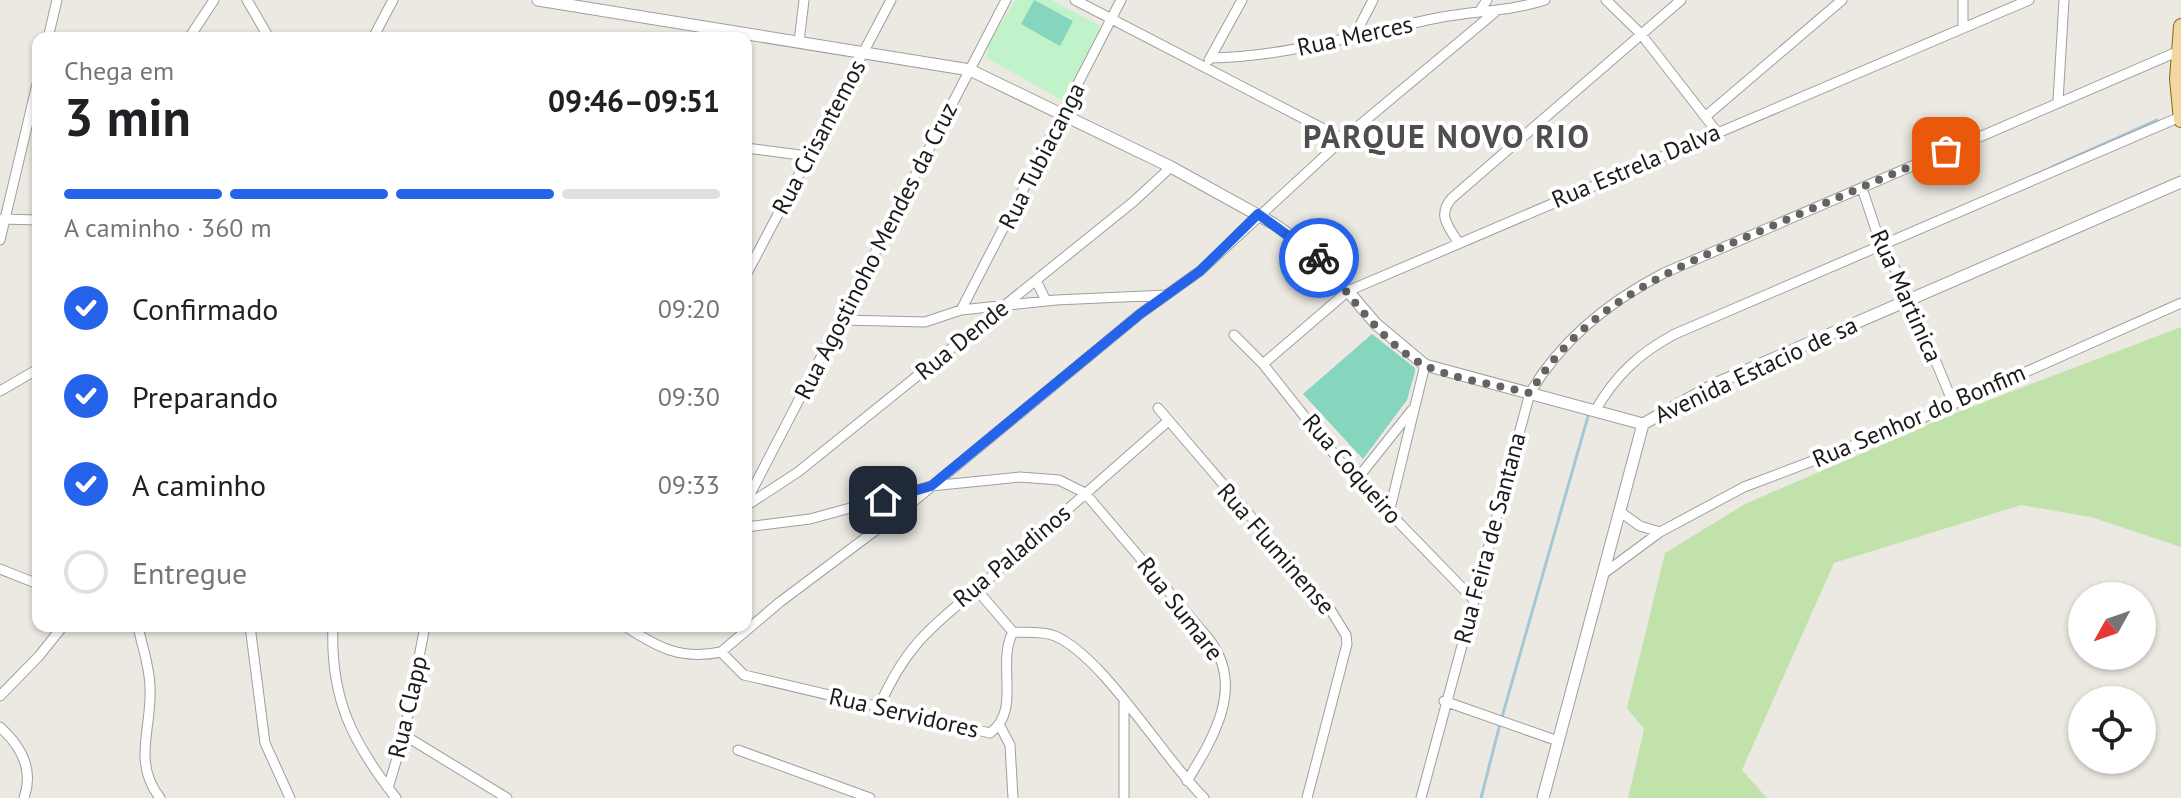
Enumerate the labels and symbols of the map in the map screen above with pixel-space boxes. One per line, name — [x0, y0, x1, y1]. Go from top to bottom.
street label: Rua Merces — [1294, 8, 1415, 63]
street label: Rua Crisantemos — [765, 54, 872, 219]
street label: Rua Tubiacanga — [991, 77, 1092, 234]
street label: Rua Agostinoho Mendes da Cruz — [787, 97, 964, 405]
district label: PARQUE NOVO RIO — [1303, 115, 1591, 157]
street label: Rua Estrela Dalva — [1547, 116, 1725, 215]
pin — [1912, 117, 1980, 185]
courier — [1279, 218, 1359, 298]
street label: Rua Martinica — [1863, 225, 1949, 367]
street label: Rua Dende — [909, 293, 1015, 387]
street label: Avenida Estacio de sa — [1649, 309, 1862, 430]
street label: Rua Senhor do Bonfim — [1808, 357, 2030, 474]
street label: Rua Coqueiro — [1296, 407, 1409, 530]
street label: Rua Feira de Santana — [1446, 429, 1533, 647]
pin — [849, 466, 917, 534]
street label: Rua Fluminense — [1211, 476, 1342, 621]
street label: Rua Paladinos — [947, 497, 1077, 614]
street label: Rua Sumare — [1130, 551, 1230, 667]
north arrow — [2068, 582, 2156, 670]
street label: Rua Clapp — [381, 653, 434, 761]
street label: Rua Servidores — [826, 680, 982, 745]

